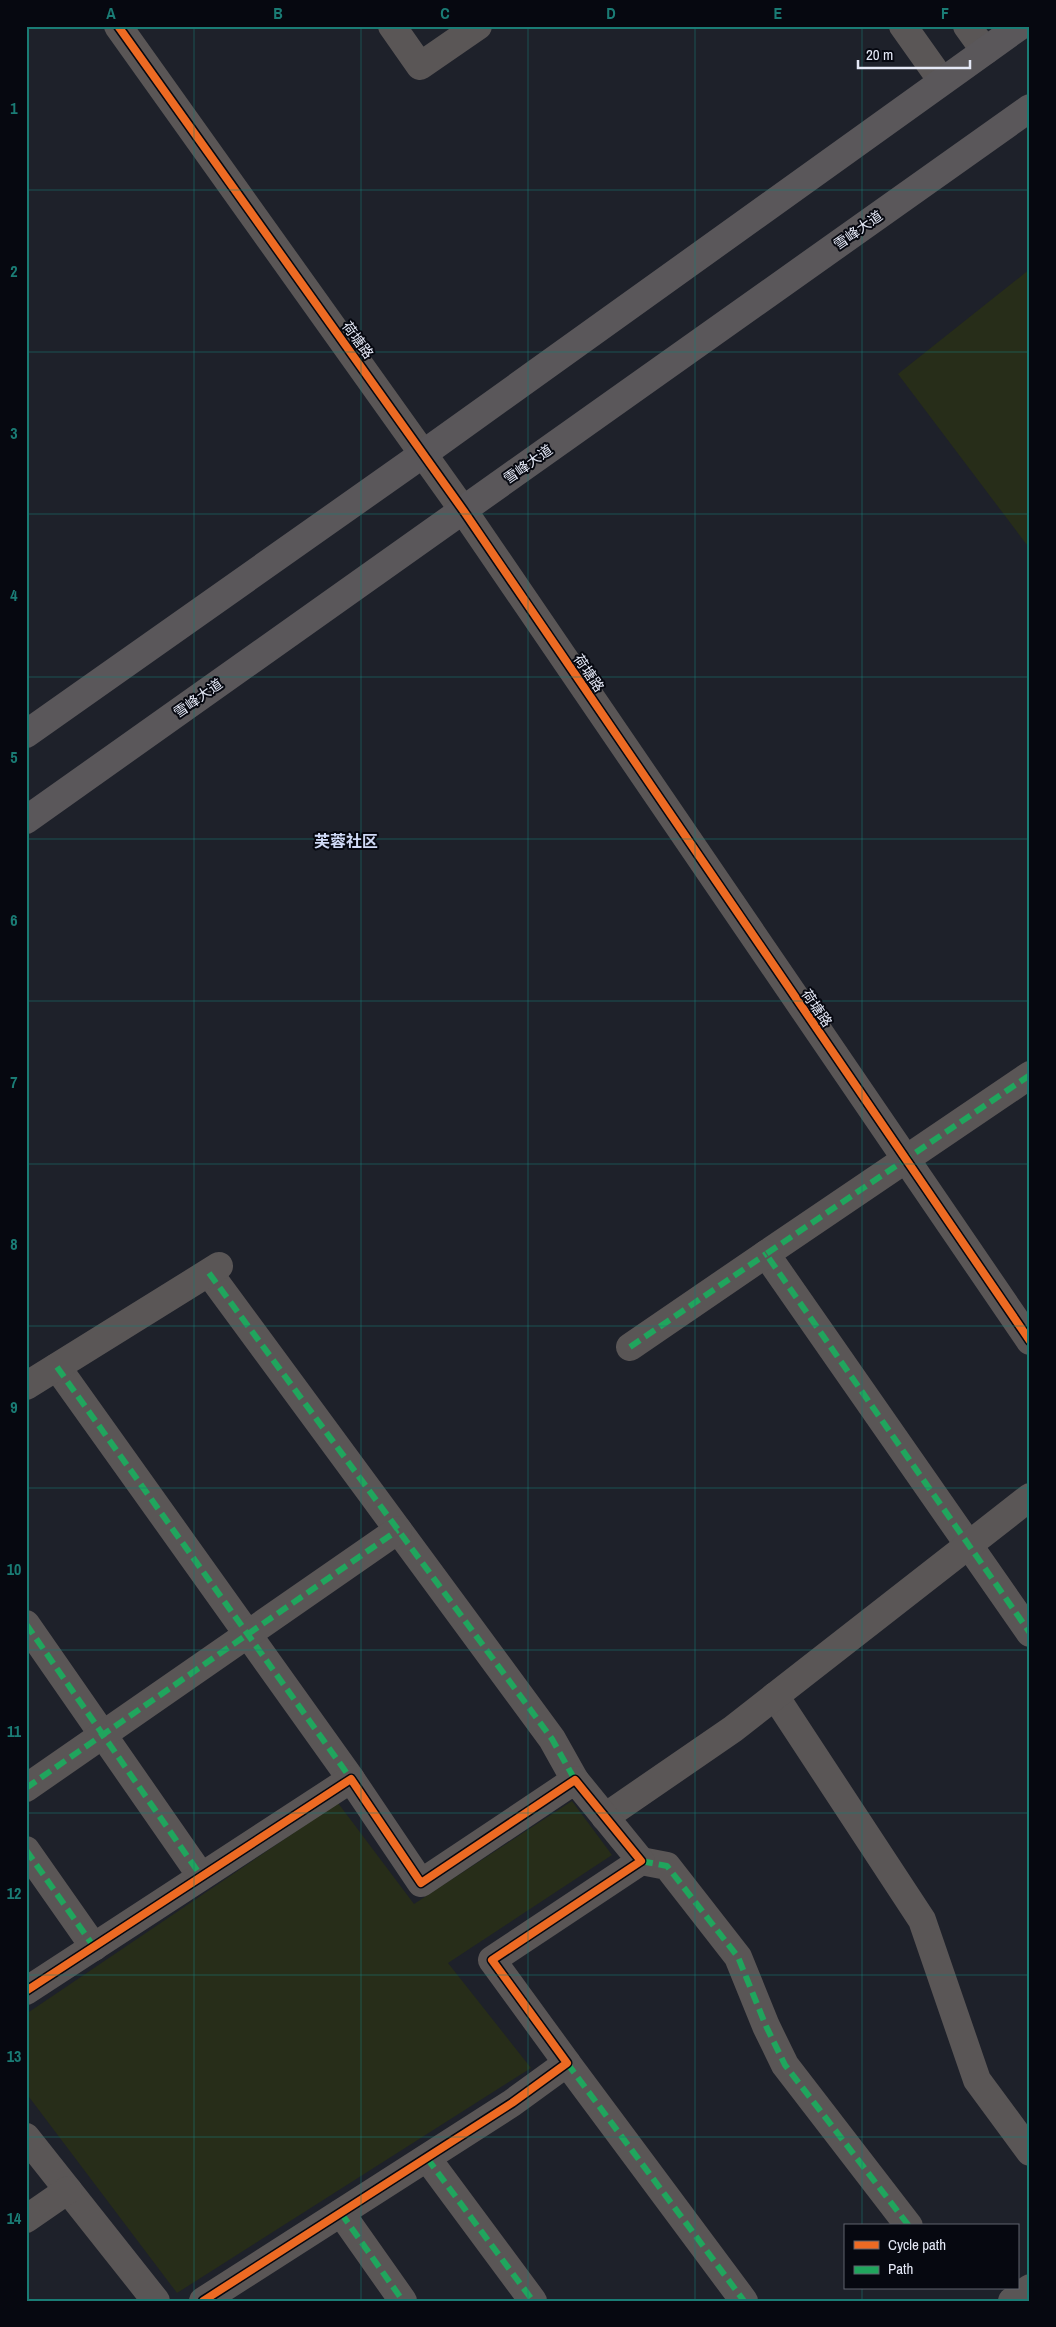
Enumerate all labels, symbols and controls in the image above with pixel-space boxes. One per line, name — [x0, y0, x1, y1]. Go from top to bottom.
text: A — [106, 2, 116, 24]
text: B — [273, 2, 283, 24]
text: C — [440, 2, 450, 24]
text: D — [606, 2, 616, 24]
text: E — [774, 2, 783, 24]
text: F — [941, 2, 949, 24]
scale bar — [858, 38, 971, 70]
text: 20 m — [866, 44, 893, 65]
text: 1 — [10, 97, 18, 119]
street label: 雪峰大道 — [830, 207, 886, 253]
text: 2 — [10, 260, 18, 282]
street label: 荷塘路 — [338, 318, 378, 362]
text: 3 — [10, 422, 18, 444]
street label: 雪峰大道 — [500, 441, 556, 487]
text: 4 — [10, 584, 18, 606]
street label: 荷塘路 — [570, 651, 608, 695]
street label: 雪峰大道 — [170, 675, 226, 721]
text: 5 — [10, 746, 18, 768]
district label: 芙蓉社区 — [314, 830, 378, 852]
text: 6 — [10, 909, 18, 931]
street label: 荷塘路 — [798, 986, 836, 1030]
text: 7 — [10, 1071, 18, 1093]
text: 8 — [10, 1233, 18, 1255]
text: 9 — [10, 1396, 18, 1418]
text: 10 — [7, 1558, 21, 1580]
text: 11 — [7, 1720, 22, 1742]
text: 12 — [7, 1882, 21, 1904]
text: 13 — [7, 2045, 21, 2067]
text: 14 — [7, 2207, 22, 2229]
legend — [844, 2224, 1018, 2290]
text: Cycle path — [888, 2234, 946, 2255]
text: Path — [888, 2258, 913, 2279]

